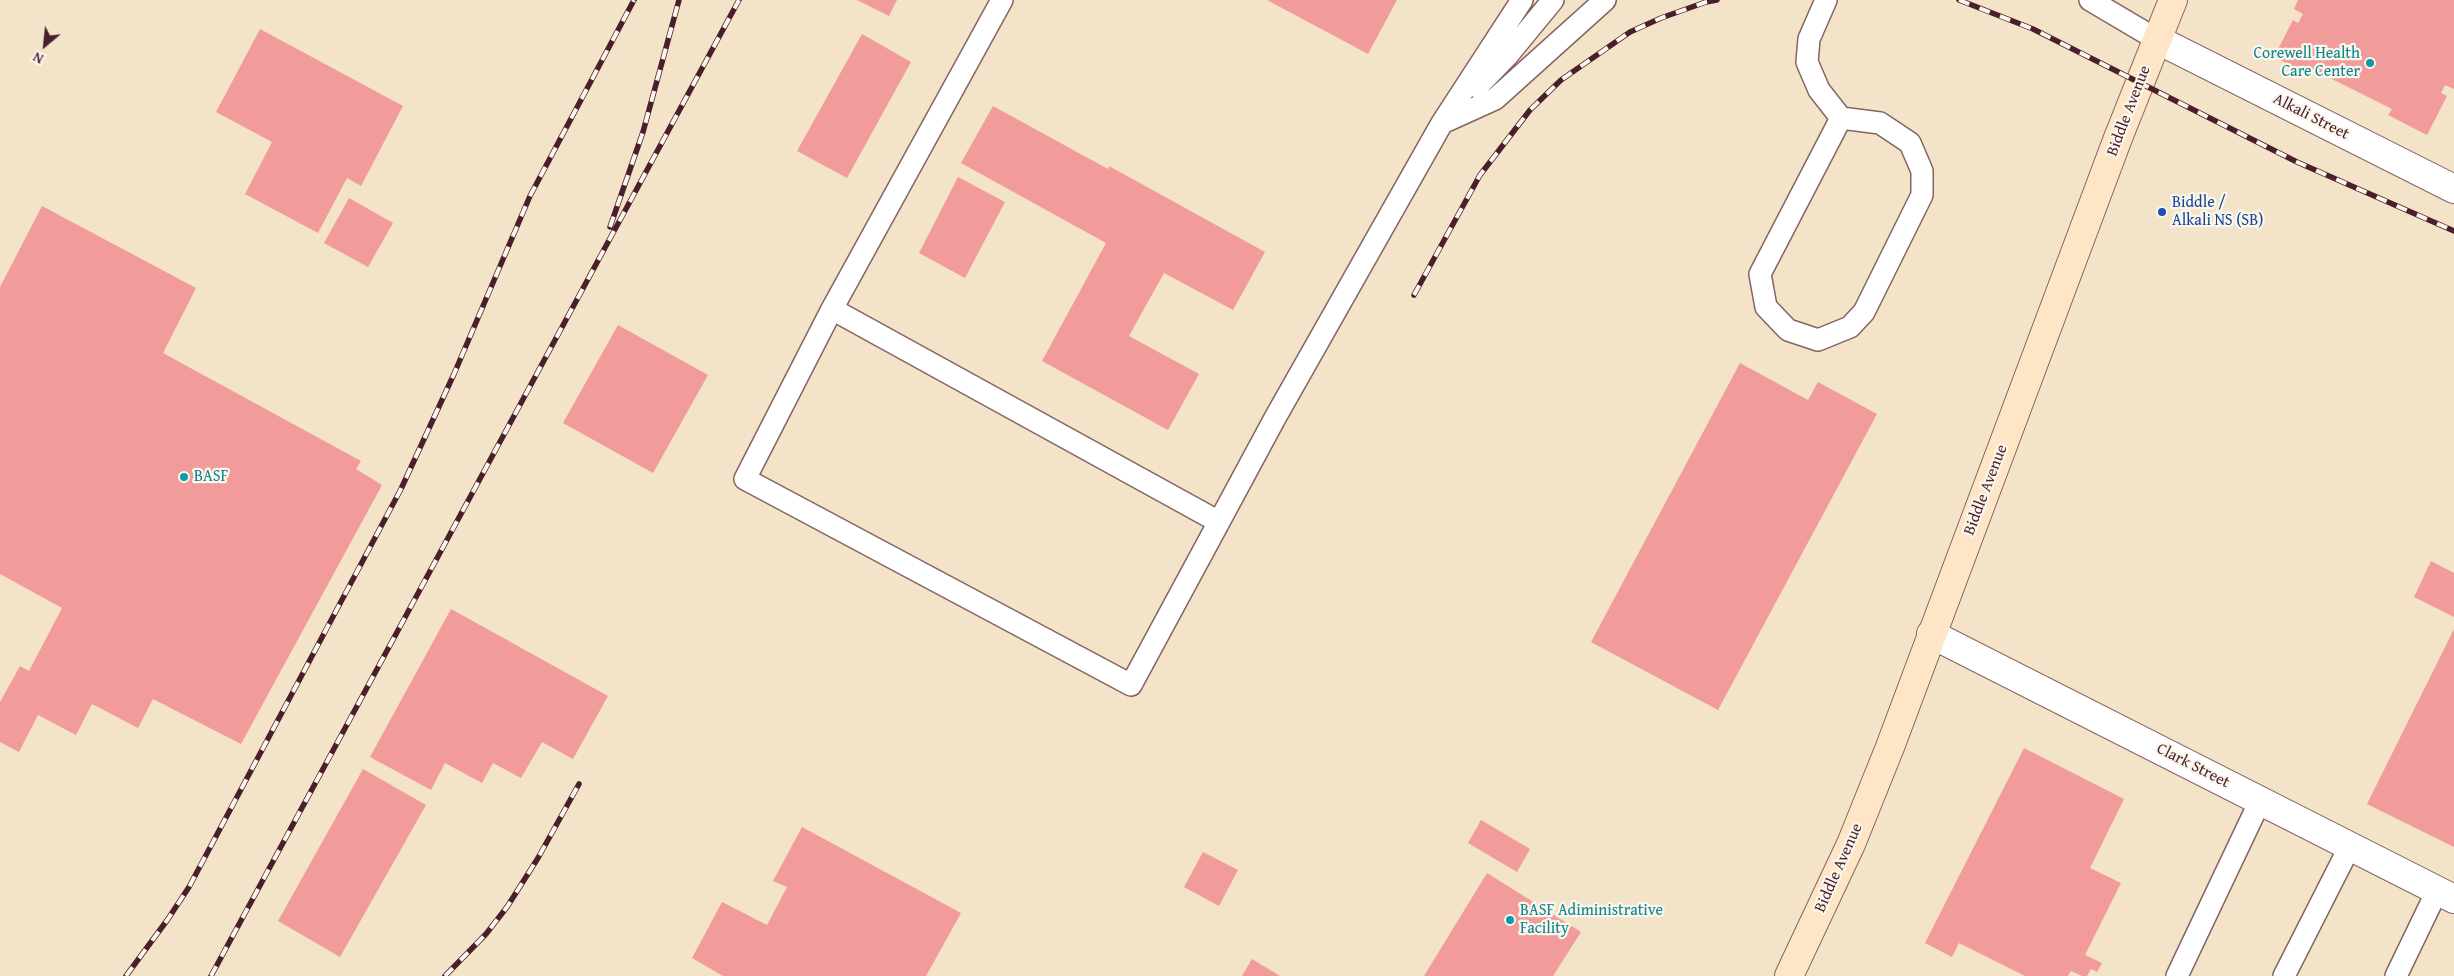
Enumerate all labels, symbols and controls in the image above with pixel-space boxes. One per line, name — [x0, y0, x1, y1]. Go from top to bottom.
north arrow — [20, 20, 70, 70]
place label: Corewell Health Care Center — [2253, 44, 2360, 82]
text: N — [29, 47, 47, 69]
marker: Corewell Health Care Center — [2364, 57, 2376, 69]
street label: Biddle Avenue — [2103, 63, 2155, 159]
street label: Alkali Street — [2270, 90, 2352, 144]
place label: Biddle / Alkali NS (SB) — [2172, 193, 2263, 231]
marker: Biddle / Alkali NS (SB) — [2156, 206, 2168, 218]
street label: Biddle Avenue — [1960, 442, 2012, 538]
place label: BASF — [194, 467, 228, 487]
marker: BASF — [178, 471, 190, 483]
street label: Clark Street — [2153, 739, 2233, 793]
street label: Biddle Avenue — [1811, 821, 1867, 915]
place label: BASF Adiministrative Facility — [1520, 901, 1663, 939]
marker: BASF Adiministrative Facility — [1504, 914, 1516, 926]

